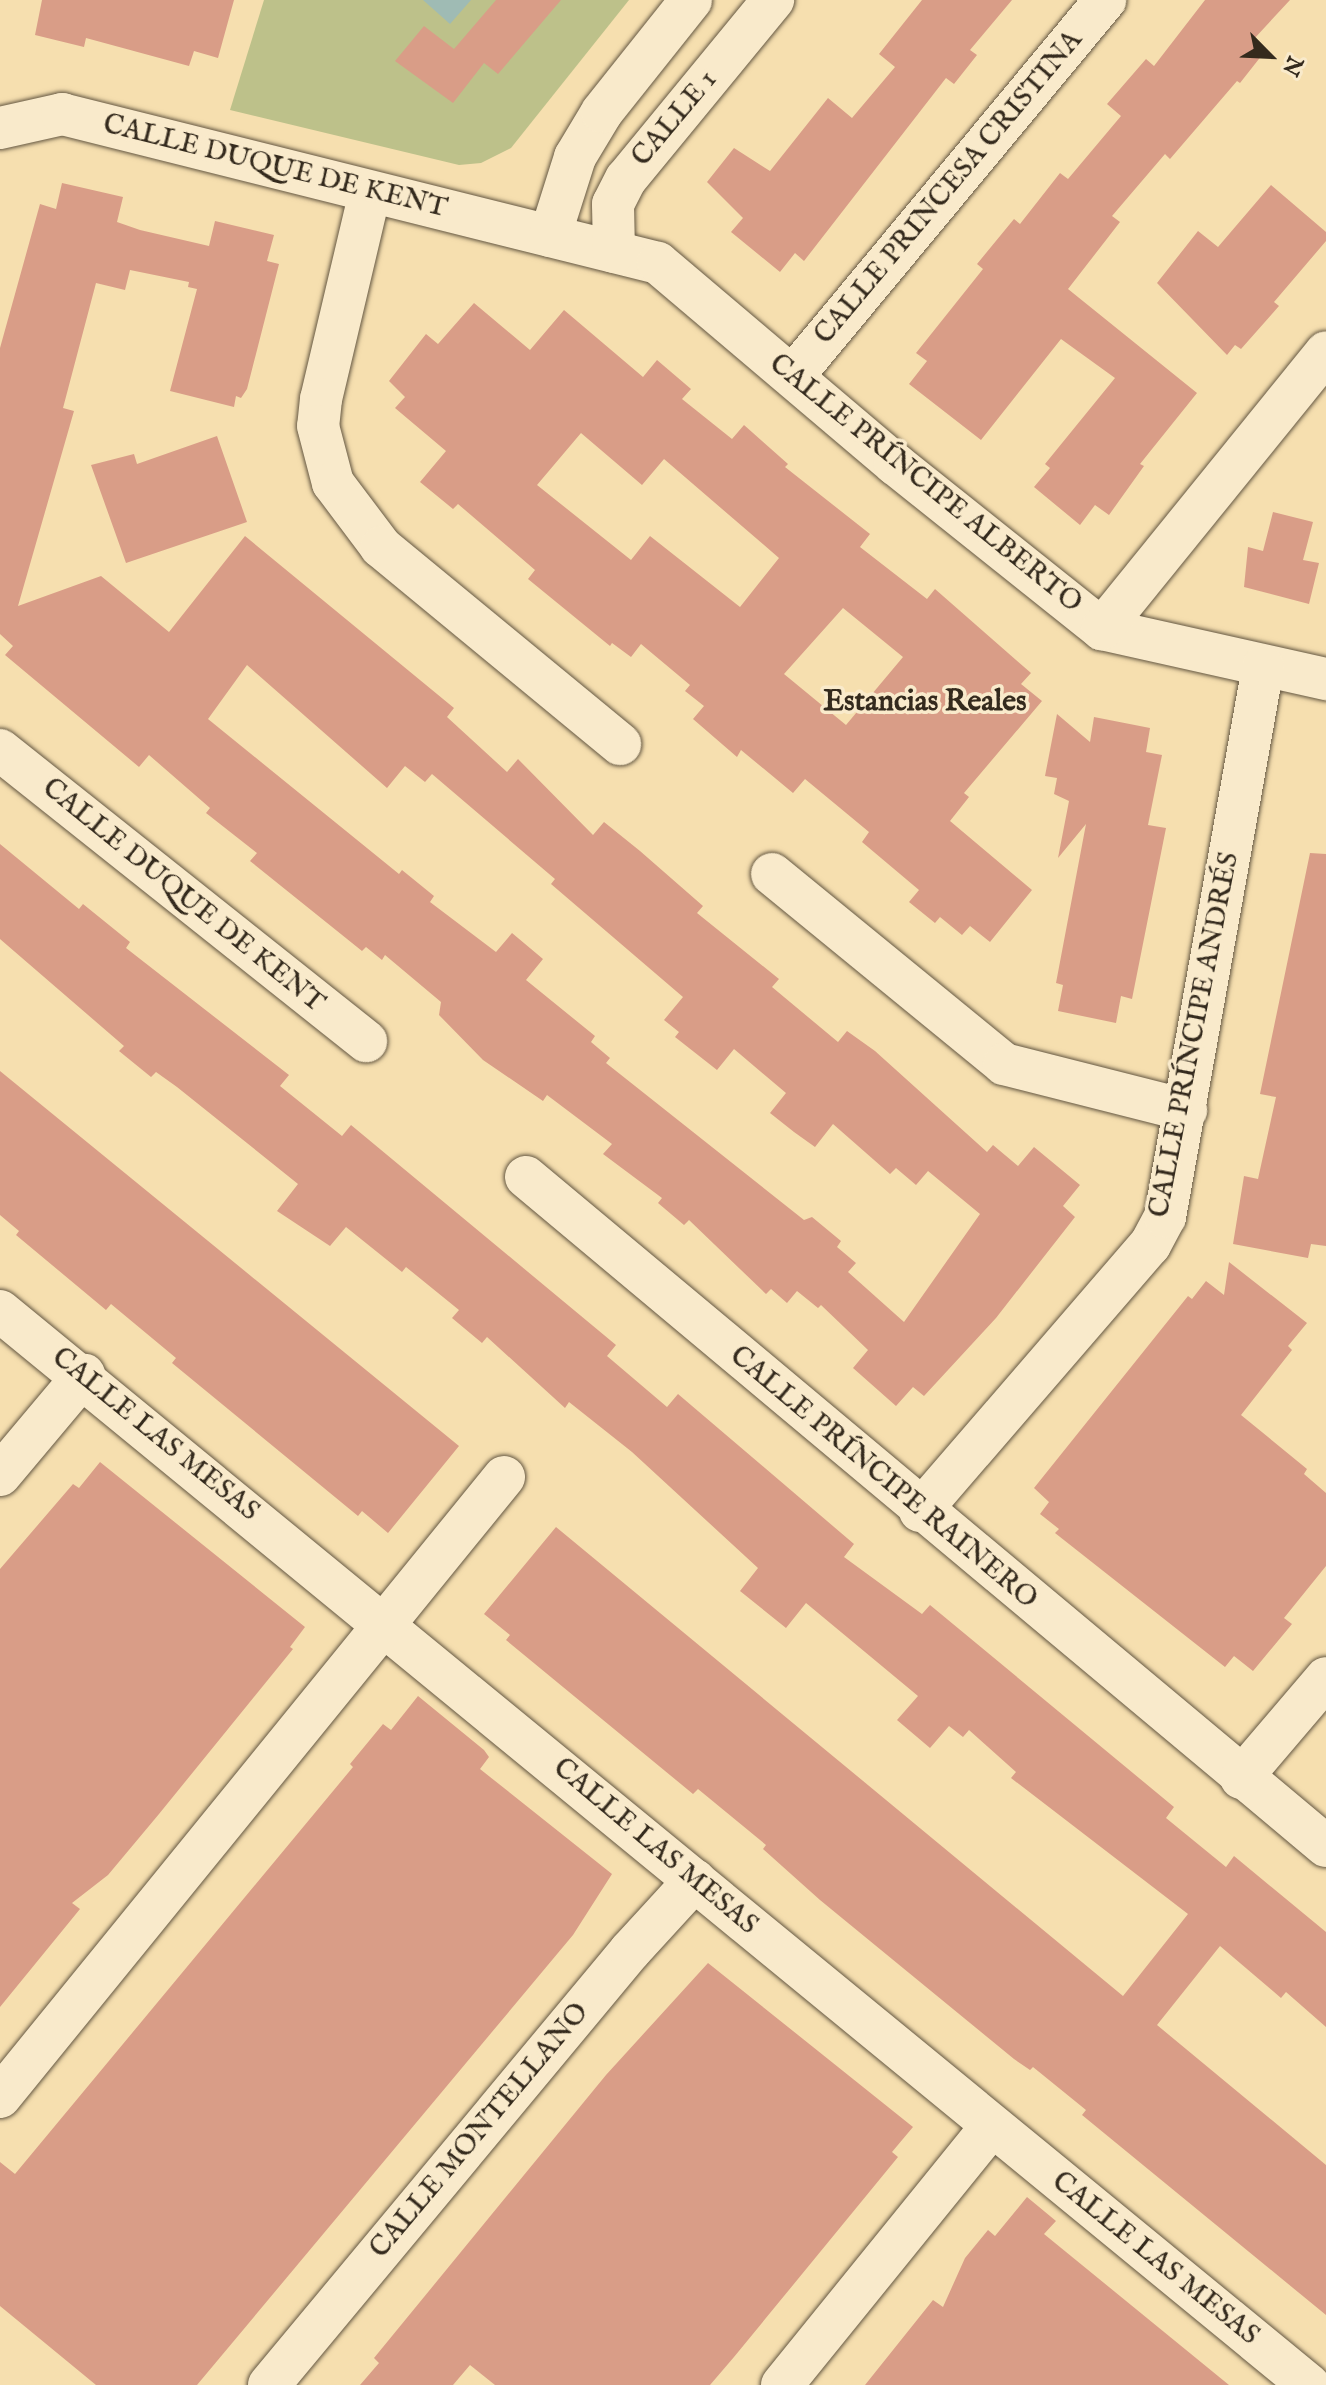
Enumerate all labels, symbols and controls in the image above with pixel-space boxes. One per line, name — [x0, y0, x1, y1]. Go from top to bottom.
north arrow — [1230, 16, 1310, 96]
street label: CALLE PRINCESA CRISTINA — [808, 24, 1090, 352]
text: N — [1275, 51, 1309, 80]
street label: CALLE 1 — [625, 64, 725, 174]
street label: CALLE DUQUE DE KENT — [99, 108, 451, 226]
street label: CALLE PRÍNCIPE ALBERTO — [762, 347, 1088, 621]
district label: Estancias Reales — [823, 684, 1027, 720]
street label: CALLE DUQUE DE KENT — [35, 772, 331, 1020]
street label: CALLE PRÍNCIPE ANDRÉS — [1143, 850, 1247, 1220]
street label: CALLE PRÍNCIPE RAINERO — [722, 1340, 1044, 1616]
street label: CALLE LAS MESAS — [45, 1341, 265, 1529]
street label: CALLE LAS MESAS — [546, 1752, 764, 1942]
street label: CALLE MONTELLANO — [363, 1997, 597, 2265]
street label: CALLE LAS MESAS — [1045, 2165, 1265, 2353]

